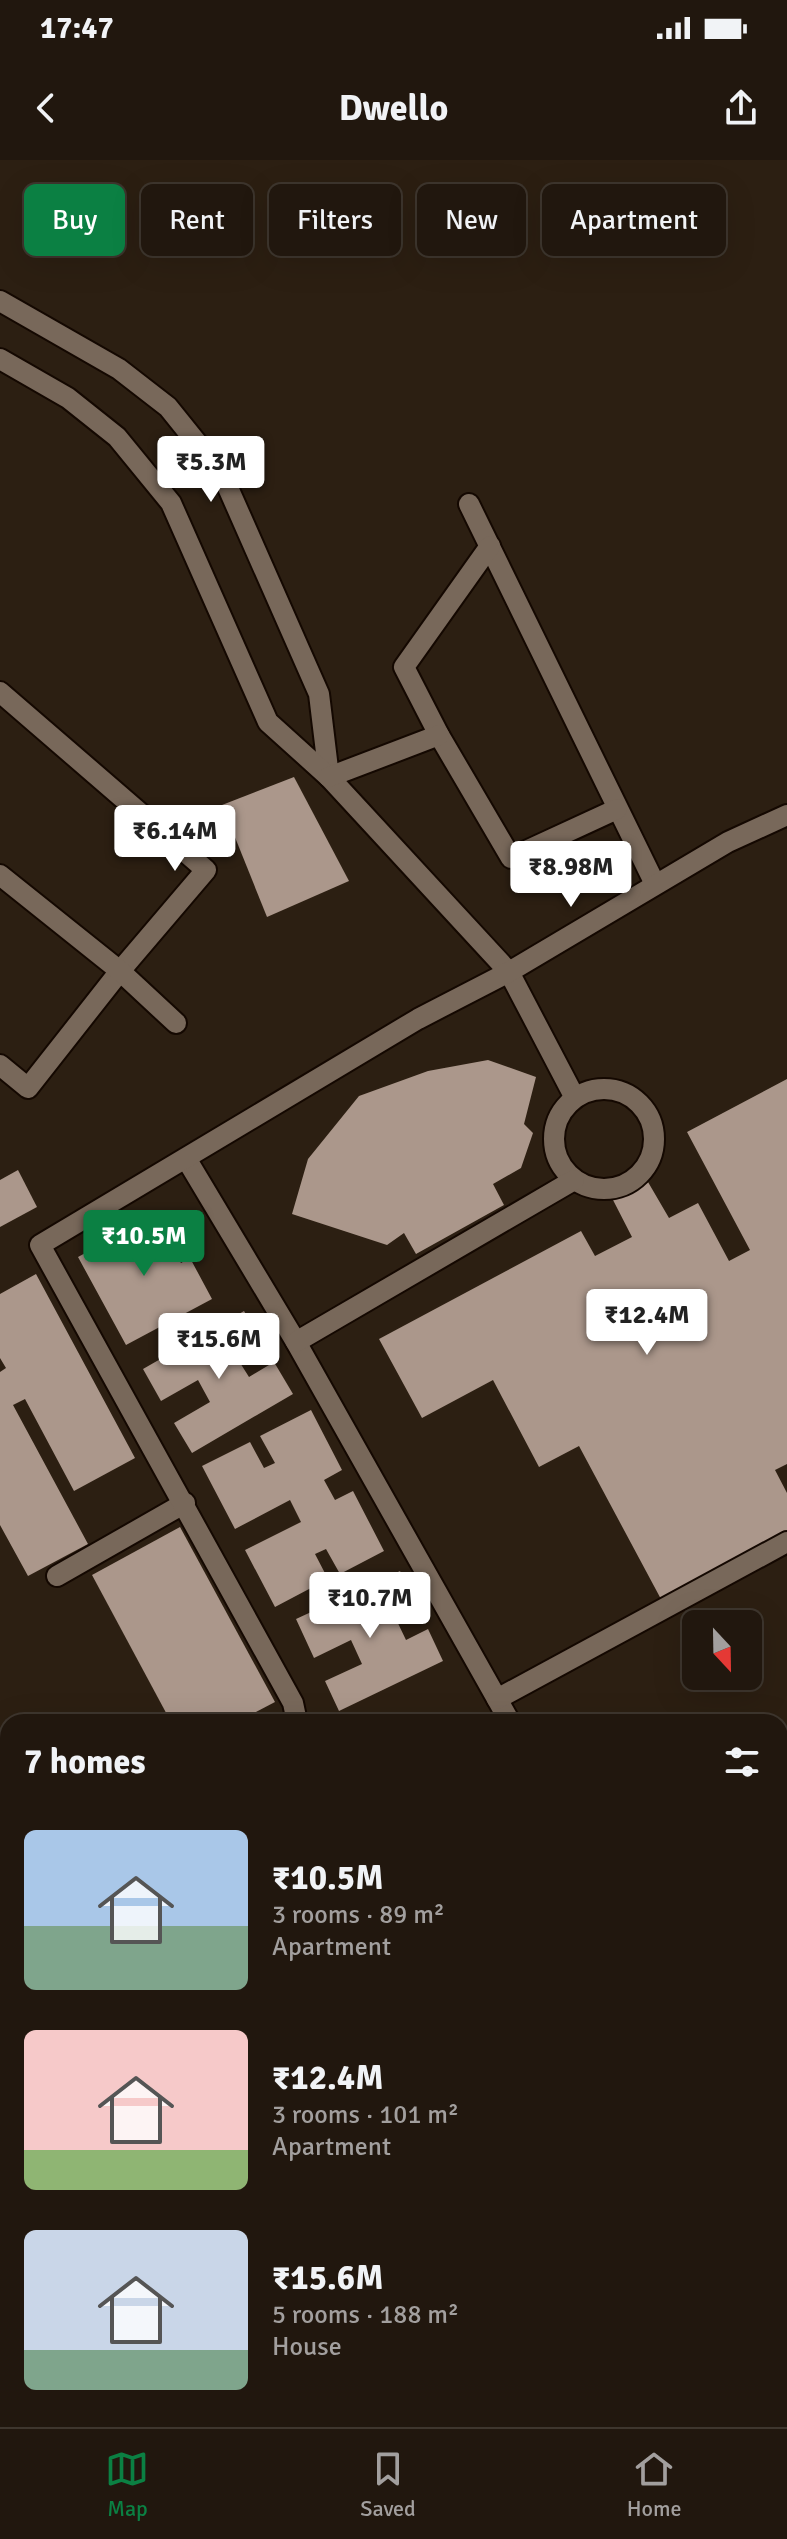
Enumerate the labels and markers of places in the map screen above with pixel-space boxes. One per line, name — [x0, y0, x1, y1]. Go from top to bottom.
pin: ₹5.3M — [155, 436, 267, 504]
pin: ₹6.14M — [110, 805, 240, 873]
pin: ₹8.98M — [506, 841, 636, 909]
pin: ₹10.5M — [79, 1210, 209, 1278]
pin: ₹12.4M — [582, 1289, 712, 1357]
pin: ₹15.6M — [154, 1313, 284, 1381]
pin: ₹10.7M — [305, 1572, 435, 1640]

